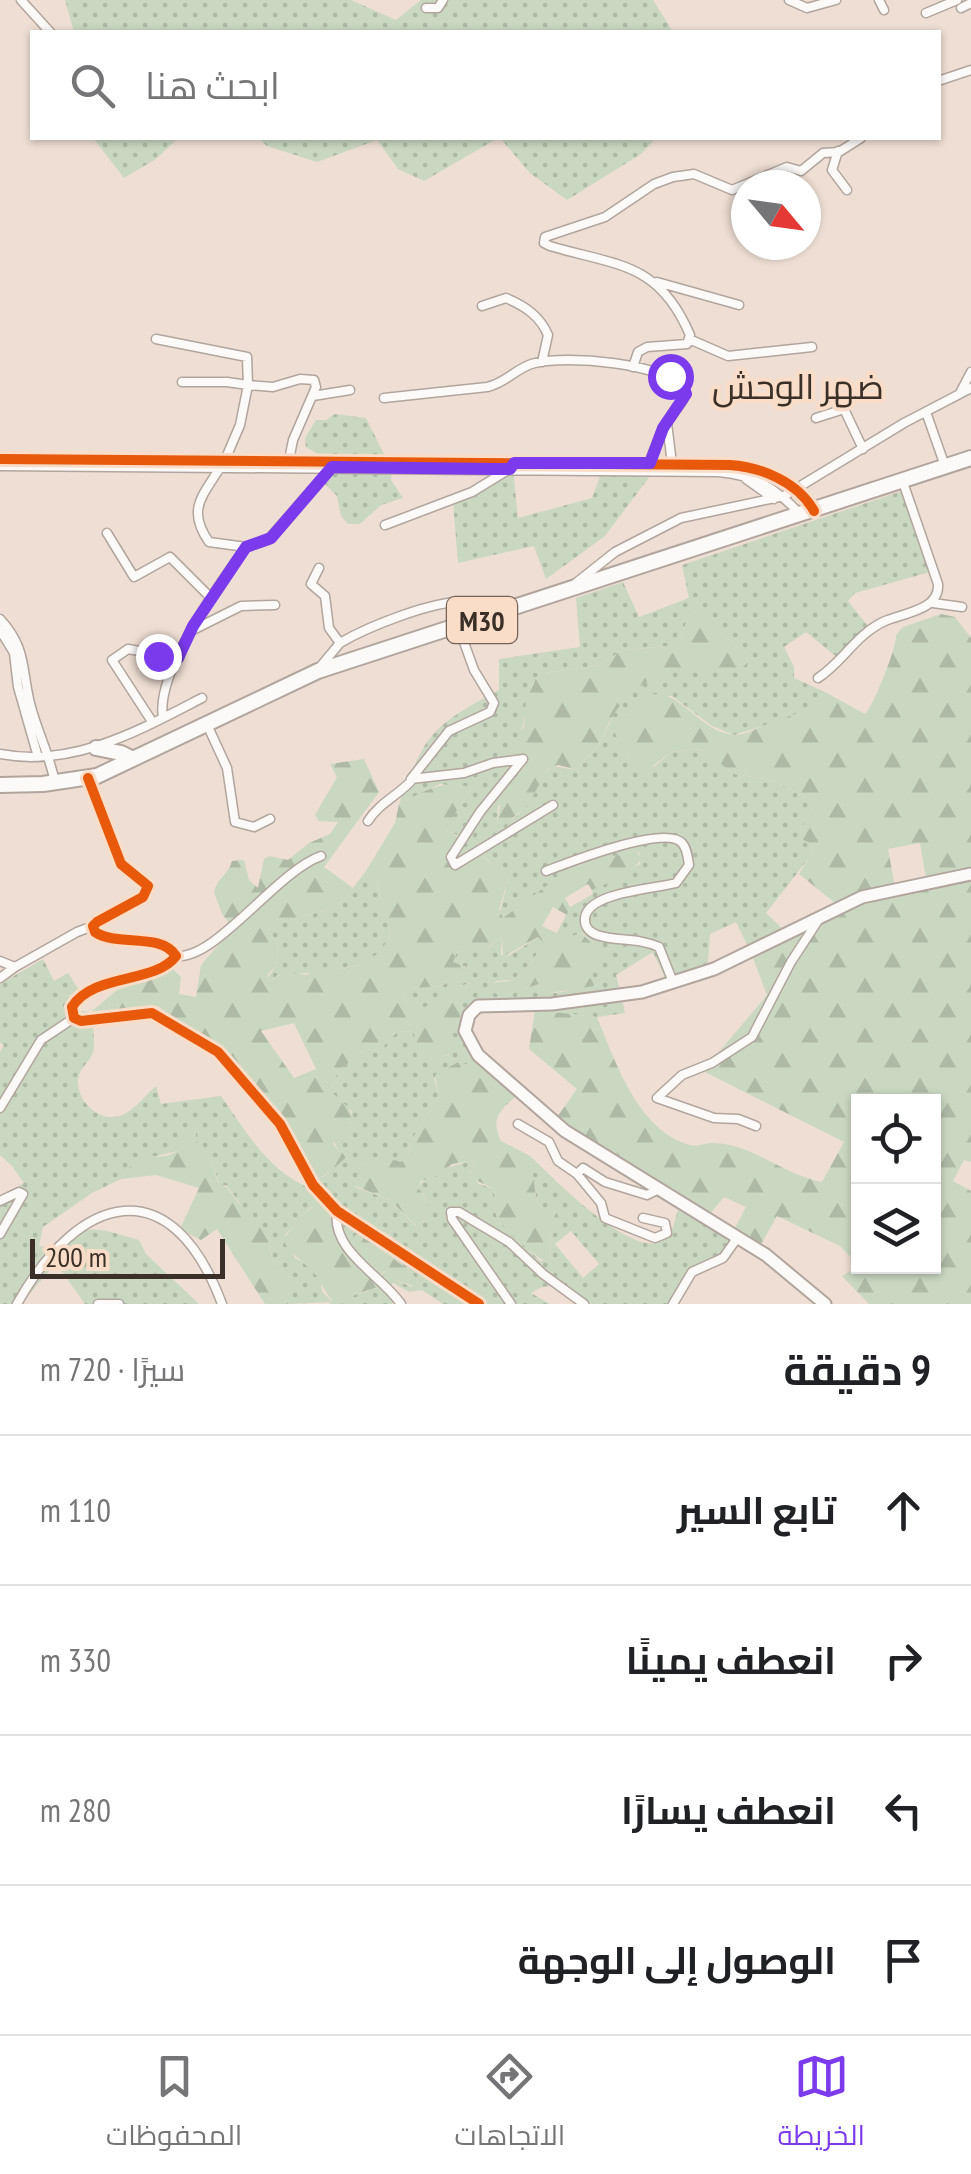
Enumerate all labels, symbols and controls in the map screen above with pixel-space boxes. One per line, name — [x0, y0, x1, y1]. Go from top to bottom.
search box — [30, 30, 941, 140]
icon: search — [65, 58, 120, 113]
text: ابحث هنا — [145, 60, 280, 109]
north arrow — [731, 170, 821, 260]
route start — [648, 354, 694, 400]
district label: ضهر الوحش — [712, 363, 884, 409]
road number: M30 — [447, 597, 517, 643]
route end — [136, 634, 182, 680]
map controls — [851, 1094, 941, 1274]
button: locate — [851, 1094, 941, 1184]
button: layers — [851, 1184, 941, 1274]
scale bar — [30, 1234, 225, 1278]
text: 200 m — [45, 1238, 107, 1275]
text: 9 دقيقة — [784, 1342, 931, 1397]
text: سيرًا · 720 m — [40, 1348, 185, 1390]
icon: ahead — [876, 1483, 931, 1538]
text: تابع السير — [677, 1485, 836, 1534]
text: 110 m — [40, 1489, 111, 1531]
icon: right — [876, 1633, 931, 1688]
text: انعطف يمينًا — [626, 1635, 836, 1684]
text: 330 m — [40, 1639, 111, 1681]
icon: left — [876, 1783, 931, 1838]
text: انعطف يسارًا — [621, 1785, 836, 1834]
text: 280 m — [40, 1789, 111, 1831]
icon: arrive — [876, 1933, 931, 1988]
text: الوصول إلى الوجهة — [518, 1935, 836, 1984]
tab: المحفوظات — [106, 2049, 242, 2161]
tab: الاتجاهات — [455, 2049, 565, 2161]
tab: الخريطة — [778, 2049, 865, 2161]

